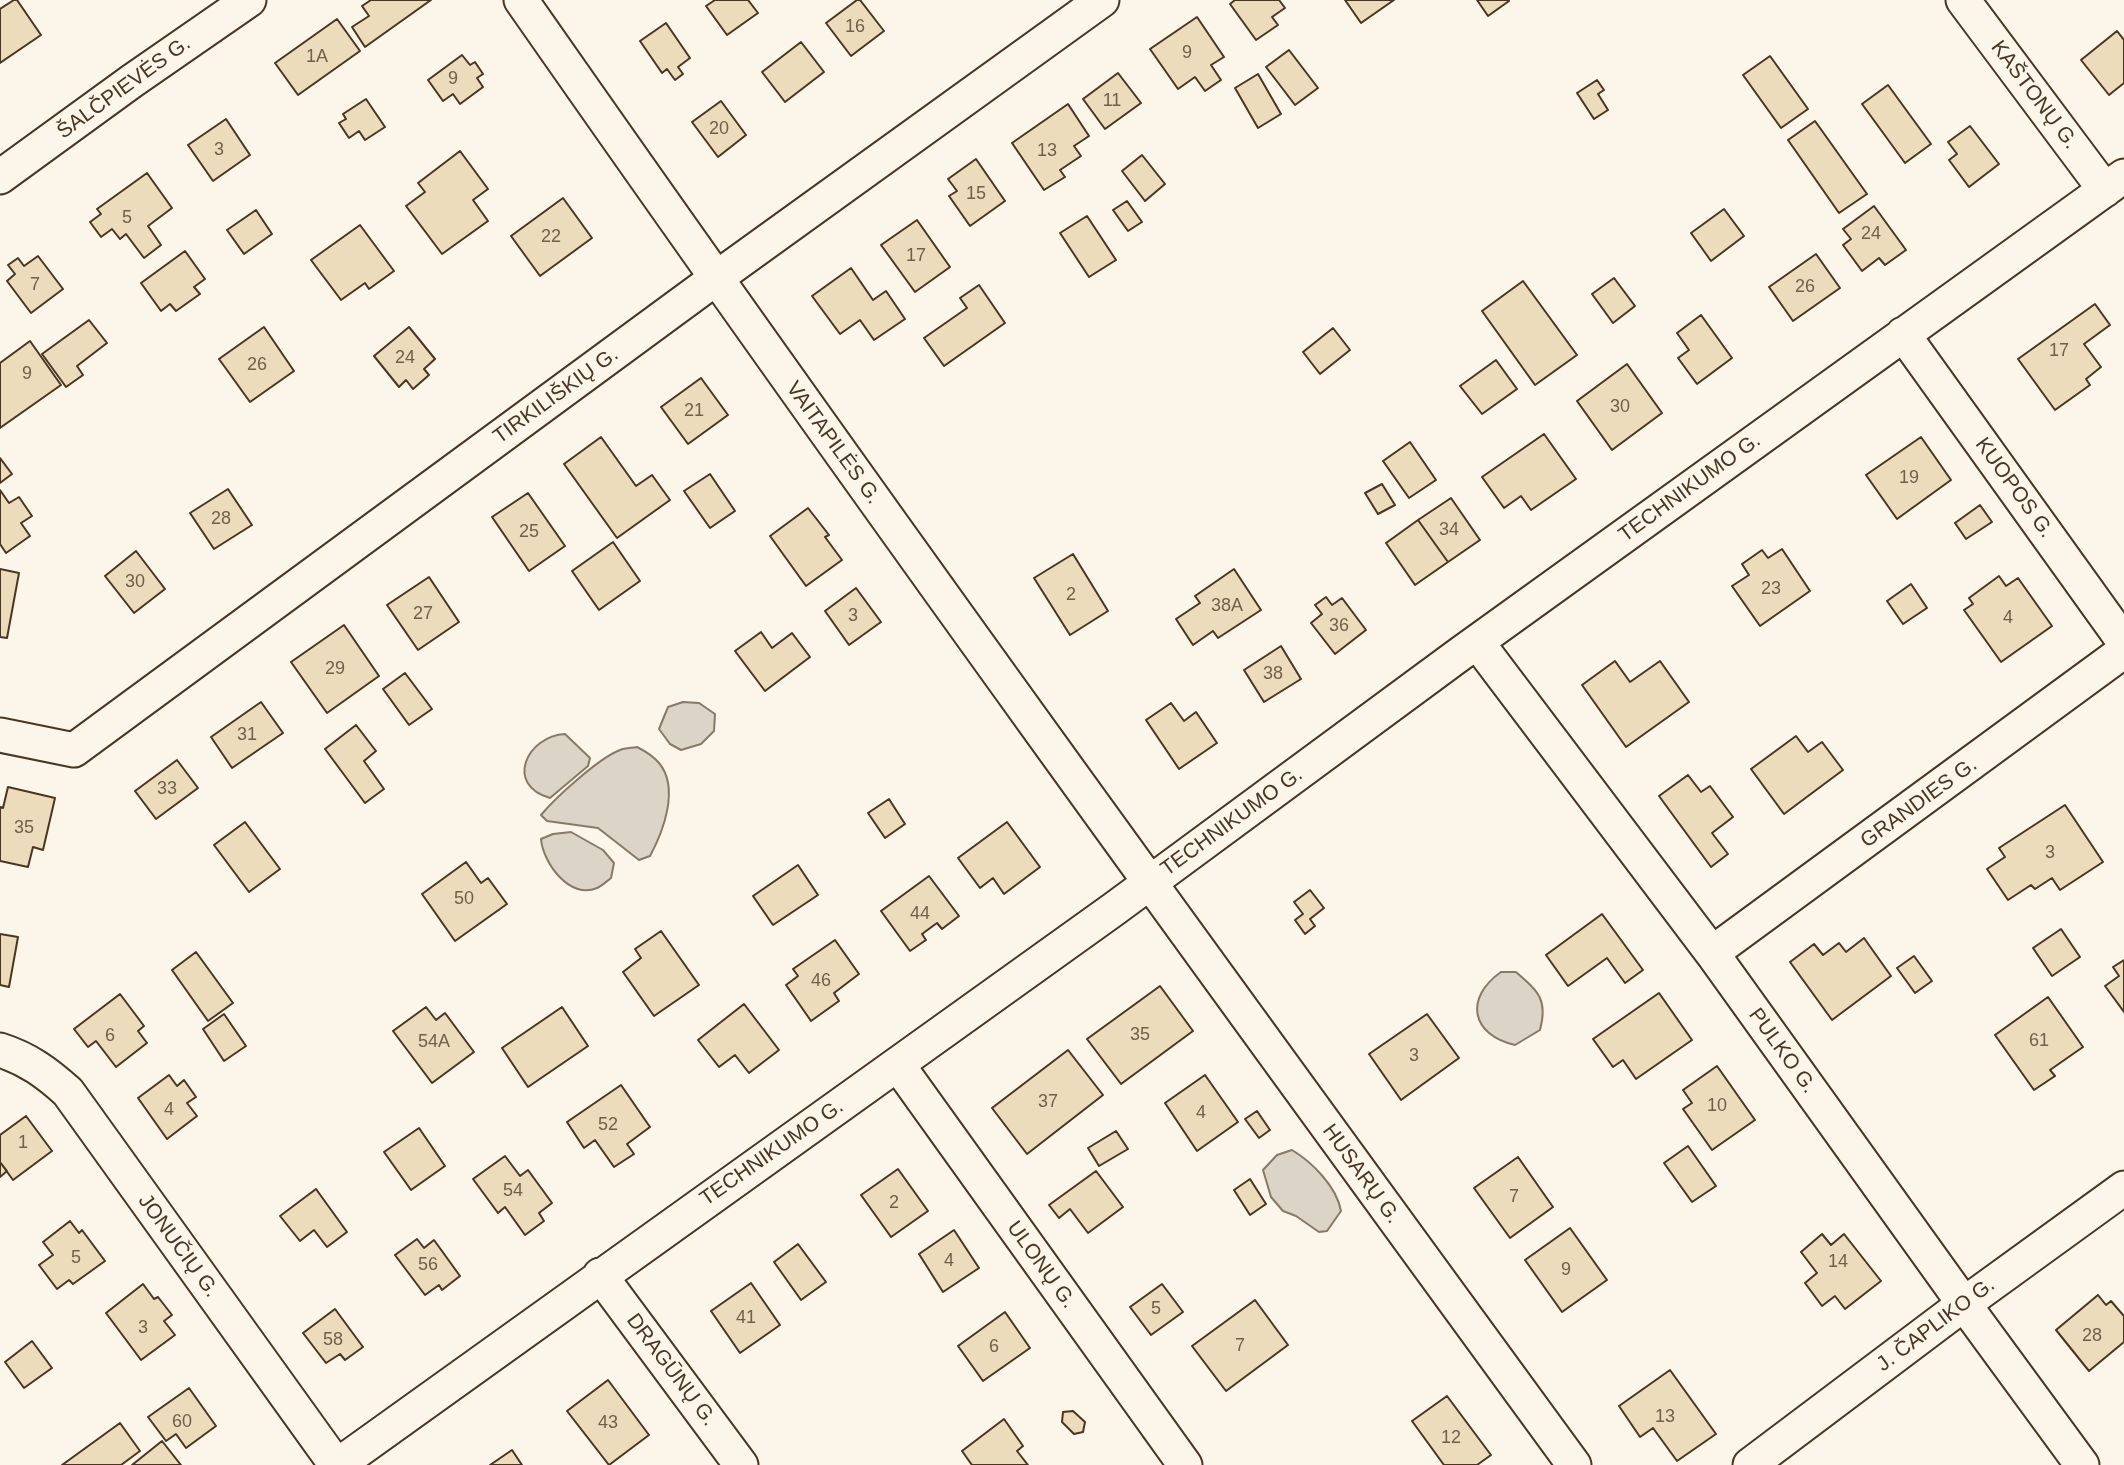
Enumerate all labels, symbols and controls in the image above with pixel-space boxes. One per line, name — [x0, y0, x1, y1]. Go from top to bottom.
house number: 16 — [845, 16, 865, 38]
street label: ŠALČPIEVĖS G. — [52, 31, 196, 145]
street label: KAŠTONŲ G. — [1985, 36, 2083, 154]
house number: 9 — [1182, 42, 1192, 64]
house number: 1A — [306, 46, 328, 68]
house number: 9 — [448, 68, 458, 90]
house number: 11 — [1103, 90, 1121, 112]
house number: 20 — [709, 118, 729, 140]
house number: 3 — [214, 139, 224, 161]
house number: 13 — [1037, 140, 1057, 162]
house number: 15 — [966, 183, 986, 205]
house number: 5 — [122, 207, 132, 229]
house number: 24 — [1861, 223, 1881, 245]
house number: 22 — [541, 226, 561, 248]
house number: 17 — [906, 245, 926, 267]
house number: 7 — [30, 274, 40, 296]
house number: 26 — [1795, 276, 1815, 298]
house number: 17 — [2049, 340, 2069, 362]
street label: TIRKILIŠKIŲ G. — [489, 342, 623, 450]
house number: 24 — [395, 347, 415, 369]
house number: 26 — [247, 354, 267, 376]
house number: 9 — [22, 363, 32, 385]
street label: VAITAPILĖS G. — [780, 377, 886, 509]
house number: 30 — [1610, 396, 1630, 418]
house number: 21 — [684, 400, 704, 422]
street label: TECHNIKUMO G. — [1614, 428, 1766, 548]
street label: KUOPOS G. — [1969, 433, 2059, 543]
house number: 19 — [1899, 467, 1919, 489]
house number: 28 — [211, 508, 231, 530]
house number: 34 — [1439, 519, 1459, 541]
house number: 25 — [519, 521, 539, 543]
house number: 30 — [125, 571, 145, 593]
house number: 23 — [1761, 578, 1781, 600]
house number: 2 — [1066, 584, 1076, 606]
house number: 38A — [1211, 595, 1243, 617]
house number: 27 — [413, 603, 433, 625]
house number: 3 — [848, 605, 858, 627]
house number: 4 — [2003, 607, 2013, 629]
house number: 36 — [1329, 615, 1349, 637]
house number: 29 — [325, 658, 345, 680]
house number: 38 — [1263, 663, 1283, 685]
house number: 31 — [237, 724, 257, 746]
street label: GRANDIES G. — [1856, 752, 1982, 854]
street label: TECHNIKUMO G. — [1156, 762, 1308, 882]
house number: 33 — [157, 778, 177, 800]
house number: 35 — [14, 817, 34, 839]
house number: 3 — [2045, 842, 2055, 864]
house number: 50 — [454, 888, 474, 910]
house number: 44 — [910, 903, 930, 925]
house number: 46 — [811, 970, 831, 992]
street label: PULKO G. — [1743, 1003, 1821, 1099]
house number: 35 — [1130, 1024, 1150, 1046]
house number: 6 — [105, 1025, 115, 1047]
house number: 61 — [2029, 1030, 2049, 1052]
house number: 54A — [418, 1031, 450, 1053]
house number: 3 — [1409, 1045, 1419, 1067]
house number: 37 — [1038, 1091, 1058, 1113]
street label: TECHNIKUMO G. — [695, 1094, 849, 1212]
house number: 10 — [1707, 1095, 1727, 1117]
house number: 4 — [164, 1099, 174, 1121]
house number: 4 — [1196, 1102, 1206, 1124]
house number: 52 — [598, 1114, 618, 1136]
street label: HUSARŲ G. — [1317, 1119, 1405, 1229]
house number: 1 — [18, 1132, 28, 1154]
house number: 54 — [503, 1180, 523, 1202]
house number: 7 — [1509, 1186, 1519, 1208]
street label: JONUČIŲ G. — [132, 1190, 224, 1302]
house number: 2 — [889, 1192, 899, 1214]
street label: ULONŲ G. — [1001, 1217, 1081, 1313]
house number: 5 — [71, 1247, 81, 1269]
house number: 4 — [944, 1250, 954, 1272]
house number: 14 — [1828, 1251, 1848, 1273]
house number: 56 — [418, 1254, 438, 1276]
house number: 9 — [1561, 1259, 1571, 1281]
street label: J. ČAPLIKO G. — [1872, 1272, 2000, 1378]
house number: 5 — [1151, 1298, 1161, 1320]
house number: 41 — [736, 1307, 756, 1329]
street label: DRAGŪNŲ G. — [621, 1309, 721, 1431]
house number: 3 — [138, 1317, 148, 1339]
house number: 28 — [2082, 1325, 2102, 1347]
house number: 58 — [323, 1329, 343, 1351]
house number: 7 — [1235, 1335, 1245, 1357]
house number: 6 — [989, 1336, 999, 1358]
house number: 13 — [1655, 1406, 1675, 1428]
house number: 60 — [172, 1411, 192, 1433]
house number: 43 — [598, 1412, 618, 1434]
house number: 12 — [1441, 1427, 1461, 1449]

